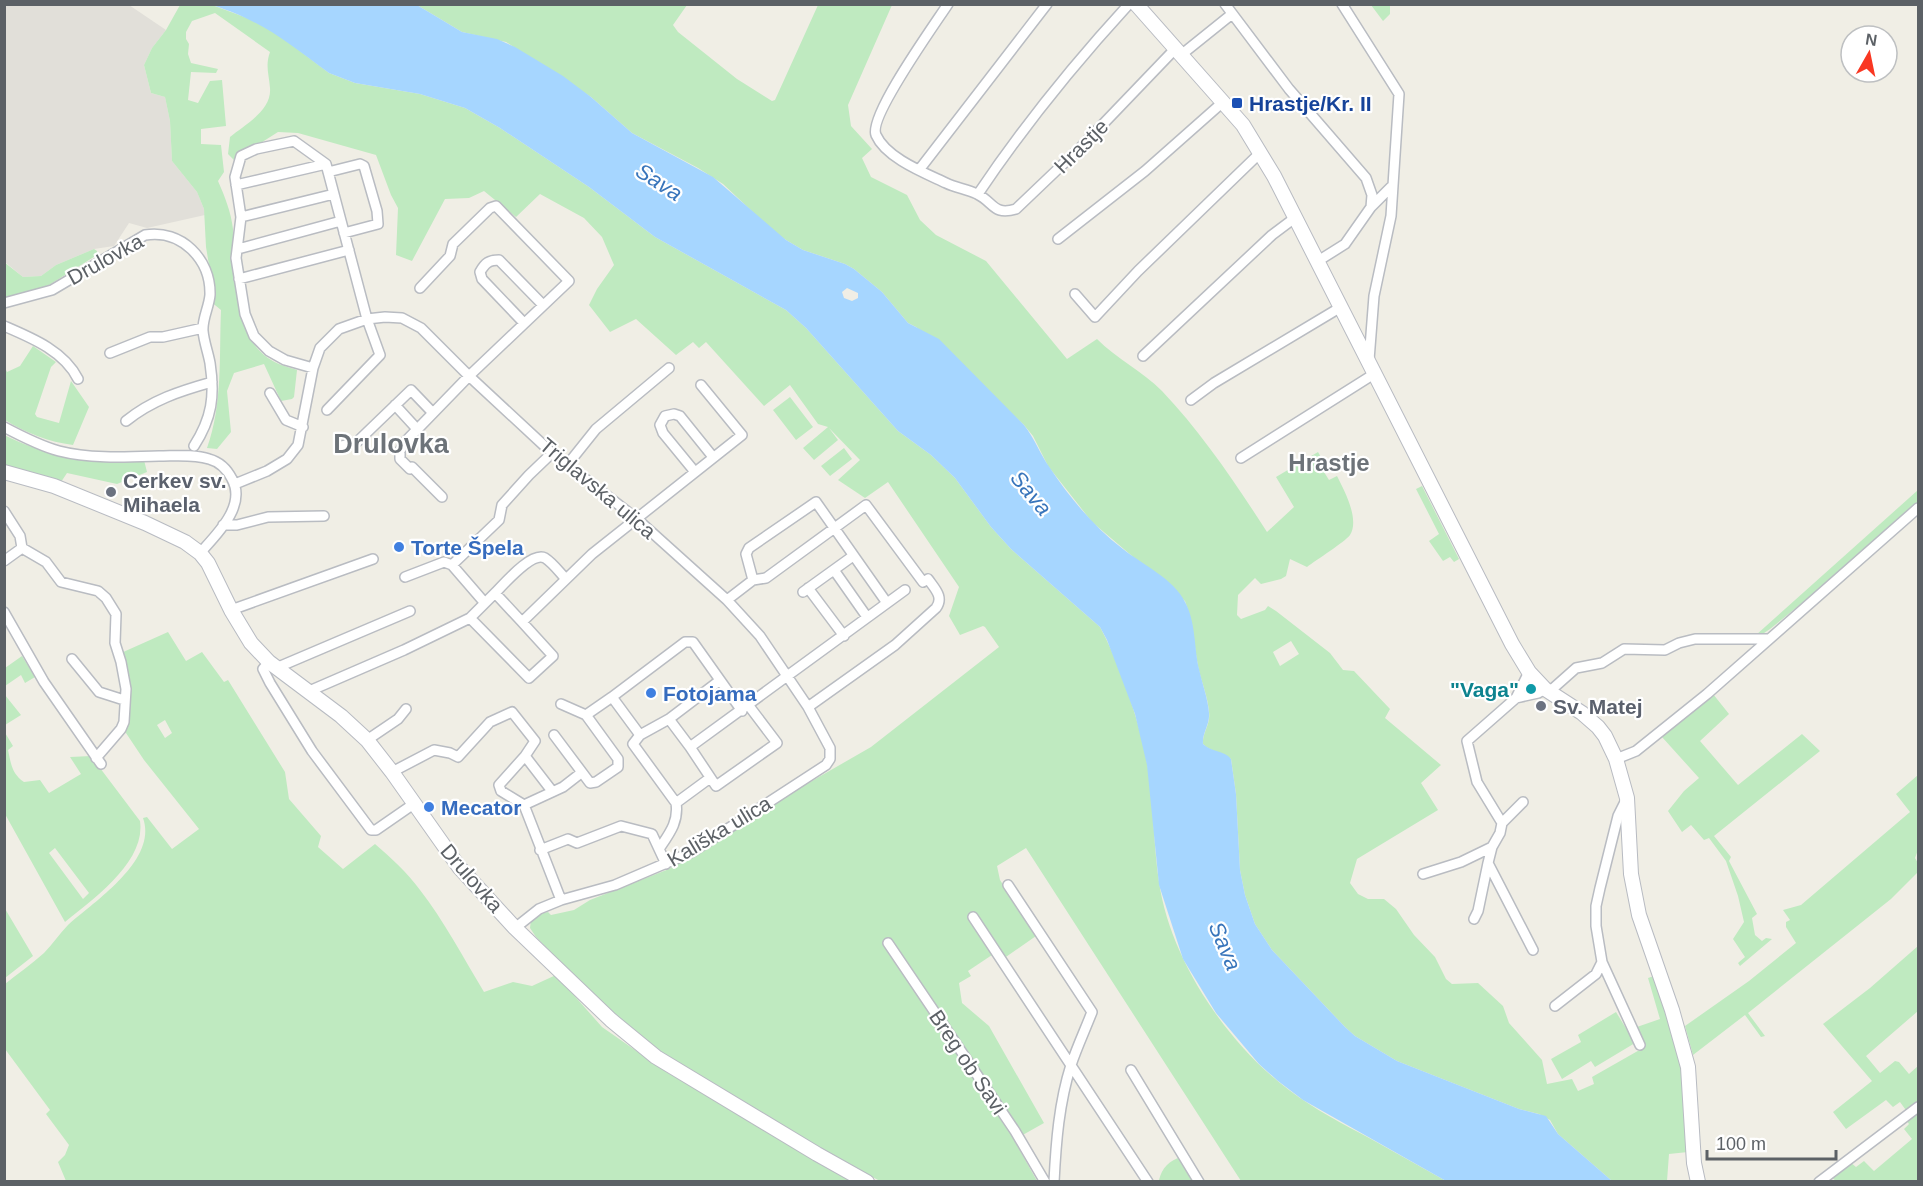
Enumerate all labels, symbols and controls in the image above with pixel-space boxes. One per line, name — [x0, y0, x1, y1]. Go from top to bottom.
north arrow — [1839, 24, 1899, 84]
text: N — [1864, 30, 1878, 49]
place label: Hrastje/Kr. II — [1249, 92, 1372, 115]
marker: Hrastje/Kr. II — [1230, 96, 1244, 110]
street label: Hrastje — [1049, 114, 1113, 178]
water label: Sava — [631, 158, 687, 206]
street label: Drulovka — [63, 229, 147, 289]
district label: Drulovka — [333, 429, 450, 459]
street label: Triglavska ulica — [535, 433, 661, 543]
district label: Hrastje — [1288, 449, 1370, 476]
water label: Sava — [1005, 466, 1057, 520]
place label: Cerkev sv. Mihaela — [123, 469, 227, 516]
marker: Cerkev sv. Mihaela — [104, 485, 118, 499]
place label: Torte Špela — [411, 536, 524, 559]
marker: Torte Špela — [392, 540, 406, 554]
place label: "Vaga" — [1450, 678, 1519, 701]
place label: Fotojama — [663, 682, 757, 705]
marker: "Vaga" — [1524, 682, 1538, 696]
marker: Fotojama — [644, 686, 658, 700]
place label: Sv. Matej — [1553, 695, 1642, 718]
marker: Sv. Matej — [1534, 699, 1548, 713]
street label: Kališka ulica — [663, 791, 775, 871]
place label: Mecator — [441, 796, 522, 819]
marker: Mecator — [422, 800, 436, 814]
street label: Drulovka — [436, 839, 508, 917]
water label: Sava — [1204, 918, 1246, 974]
street label: Breg ob Savi — [925, 1006, 1011, 1118]
scale bar — [1707, 1123, 1836, 1161]
text: 100 m — [1716, 1134, 1766, 1154]

